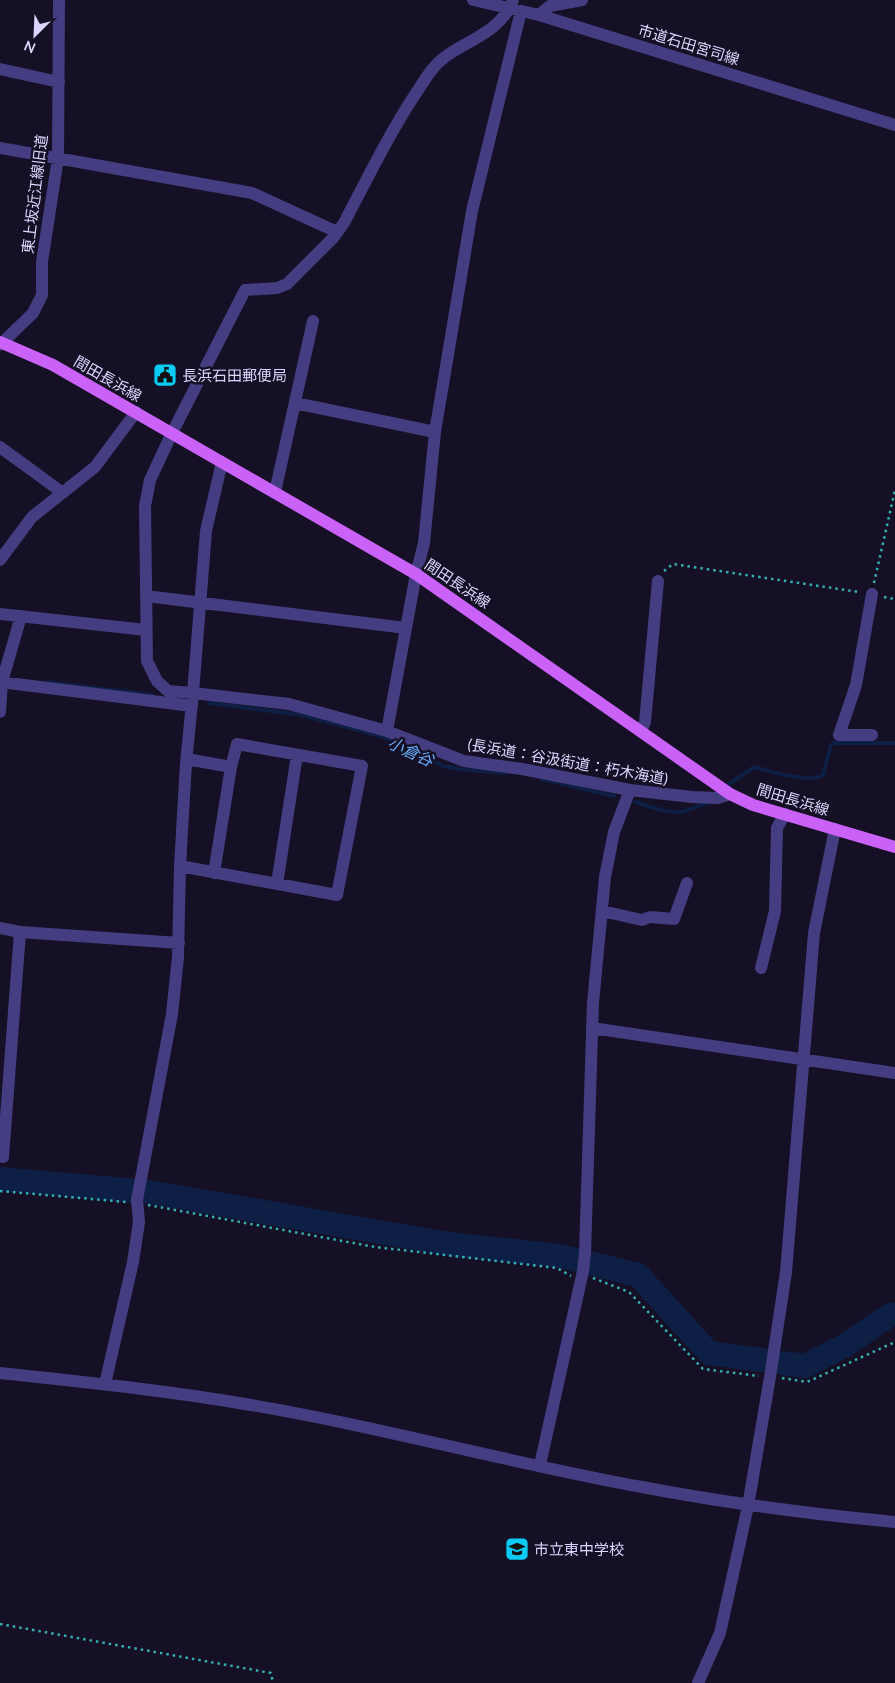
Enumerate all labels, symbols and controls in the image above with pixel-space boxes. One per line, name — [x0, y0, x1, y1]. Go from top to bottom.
north arrow — [10, 10, 60, 60]
street label: 市道石田宮司線 — [636, 20, 742, 68]
text: N — [21, 37, 38, 57]
street label: 東上坂近江線旧道 — [18, 133, 50, 255]
street label: 間田長浜線 — [71, 351, 145, 405]
public building icon: 長浜石田郵便局 — [152, 362, 178, 388]
place label: 長浜石田郵便局 — [182, 366, 287, 384]
street label: 間田長浜線 — [422, 555, 494, 611]
water label: 小倉谷 — [385, 732, 439, 771]
street label: (長浜道：谷汲街道：朽木海道) — [466, 735, 670, 787]
street label: 間田長浜線 — [754, 779, 832, 819]
school or university icon: 市立東中学校 — [504, 1536, 530, 1562]
place label: 市立東中学校 — [534, 1540, 624, 1558]

